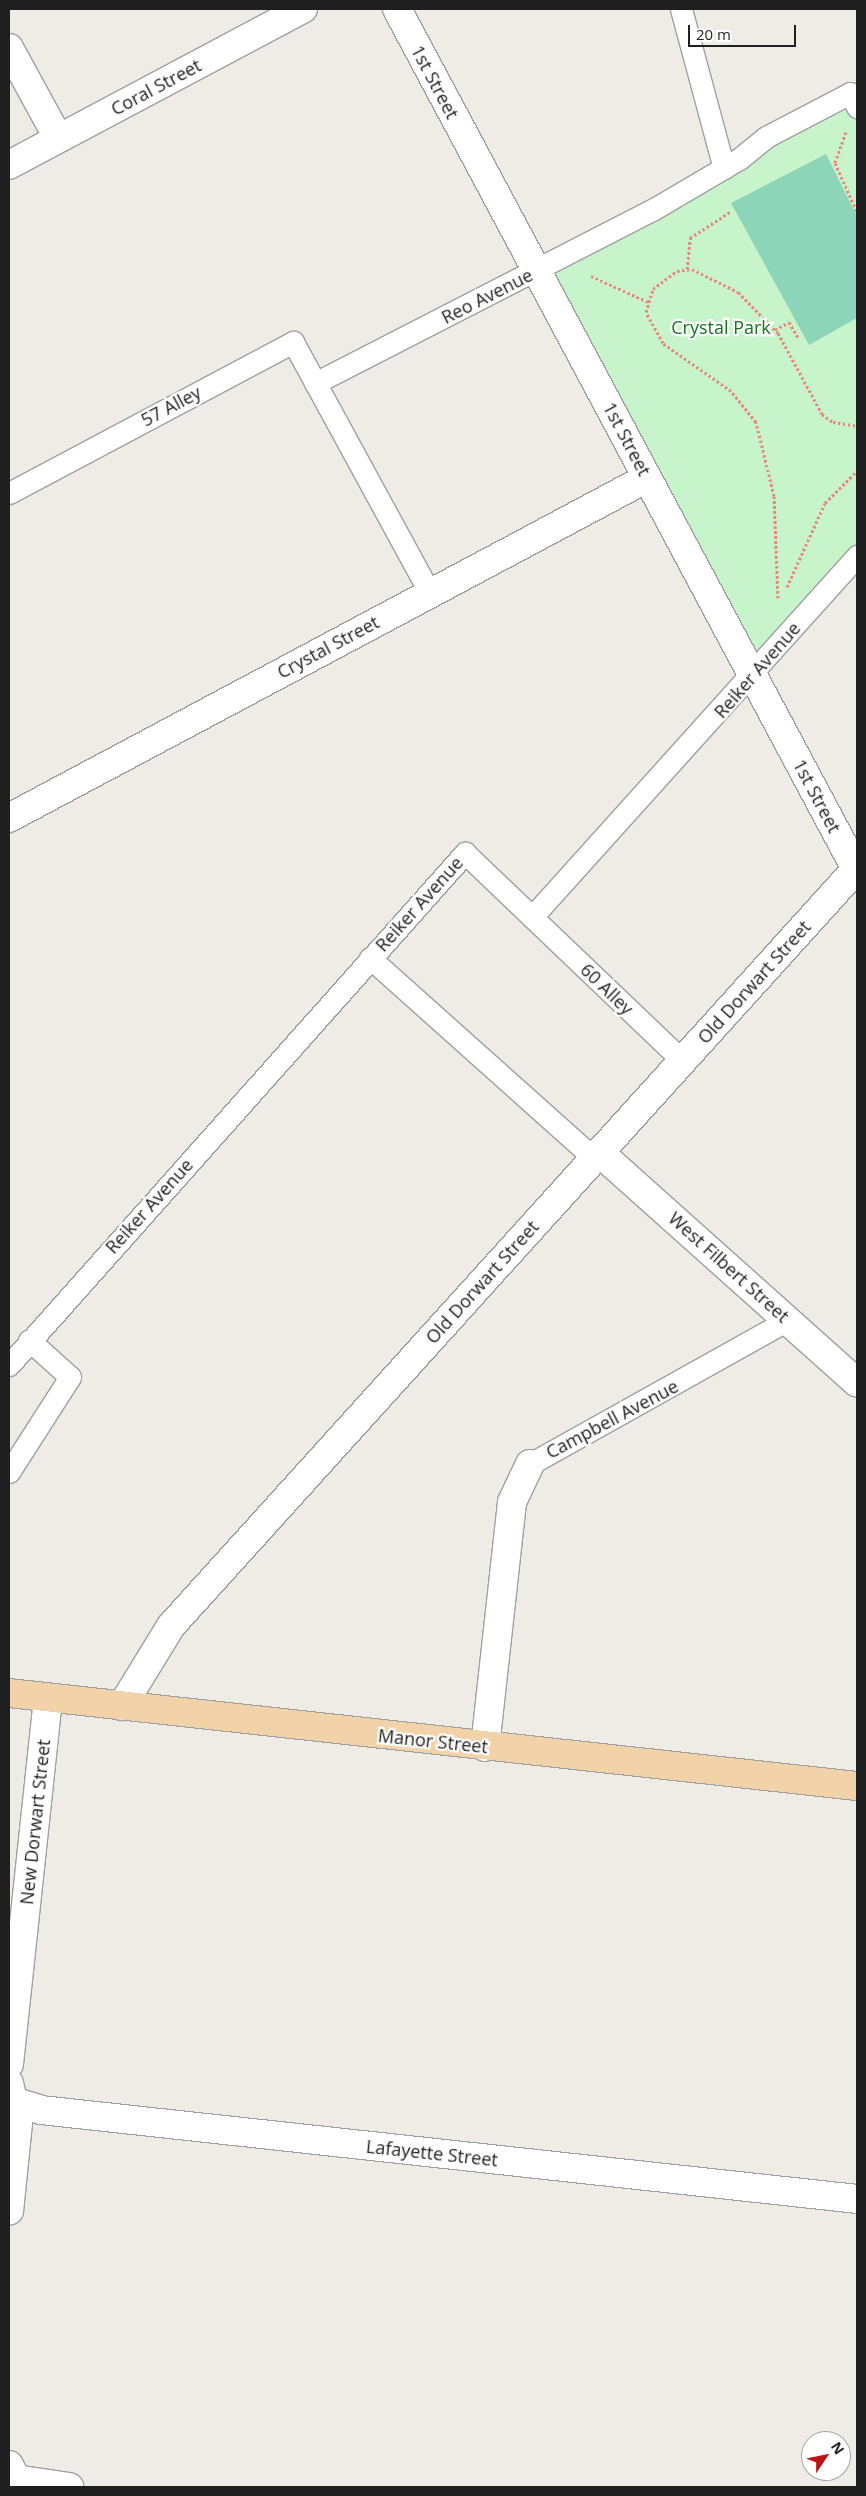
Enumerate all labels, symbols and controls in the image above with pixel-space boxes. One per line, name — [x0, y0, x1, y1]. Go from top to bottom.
scale bar — [691, 15, 798, 47]
text: 20 m — [696, 24, 731, 44]
street label: 1st Street — [407, 42, 463, 122]
street label: Coral Street — [107, 54, 205, 120]
street label: Reo Avenue — [438, 264, 536, 328]
park label: Crystal Park — [671, 316, 771, 338]
street label: 57 Alley — [137, 381, 205, 431]
street label: 1st Street — [599, 399, 655, 479]
street label: Crystal Street — [273, 611, 383, 683]
street label: Reiker Avenue — [709, 618, 805, 722]
street label: 1st Street — [789, 756, 845, 836]
street label: Reiker Avenue — [371, 852, 467, 956]
street label: Old Dorwart Street — [693, 916, 815, 1048]
street label: 60 Alley — [576, 959, 638, 1019]
street label: Reiker Avenue — [101, 1154, 197, 1258]
street label: West Filbert Street — [664, 1207, 794, 1327]
street label: Old Dorwart Street — [421, 1216, 543, 1348]
street label: Campbell Avenue — [542, 1375, 682, 1463]
street label: Manor Street — [377, 1724, 489, 1758]
street label: New Dorwart Street — [16, 1738, 54, 1906]
street label: Lafayette Street — [365, 2135, 499, 2171]
north arrow — [801, 2431, 851, 2481]
text: N — [827, 2438, 849, 2458]

